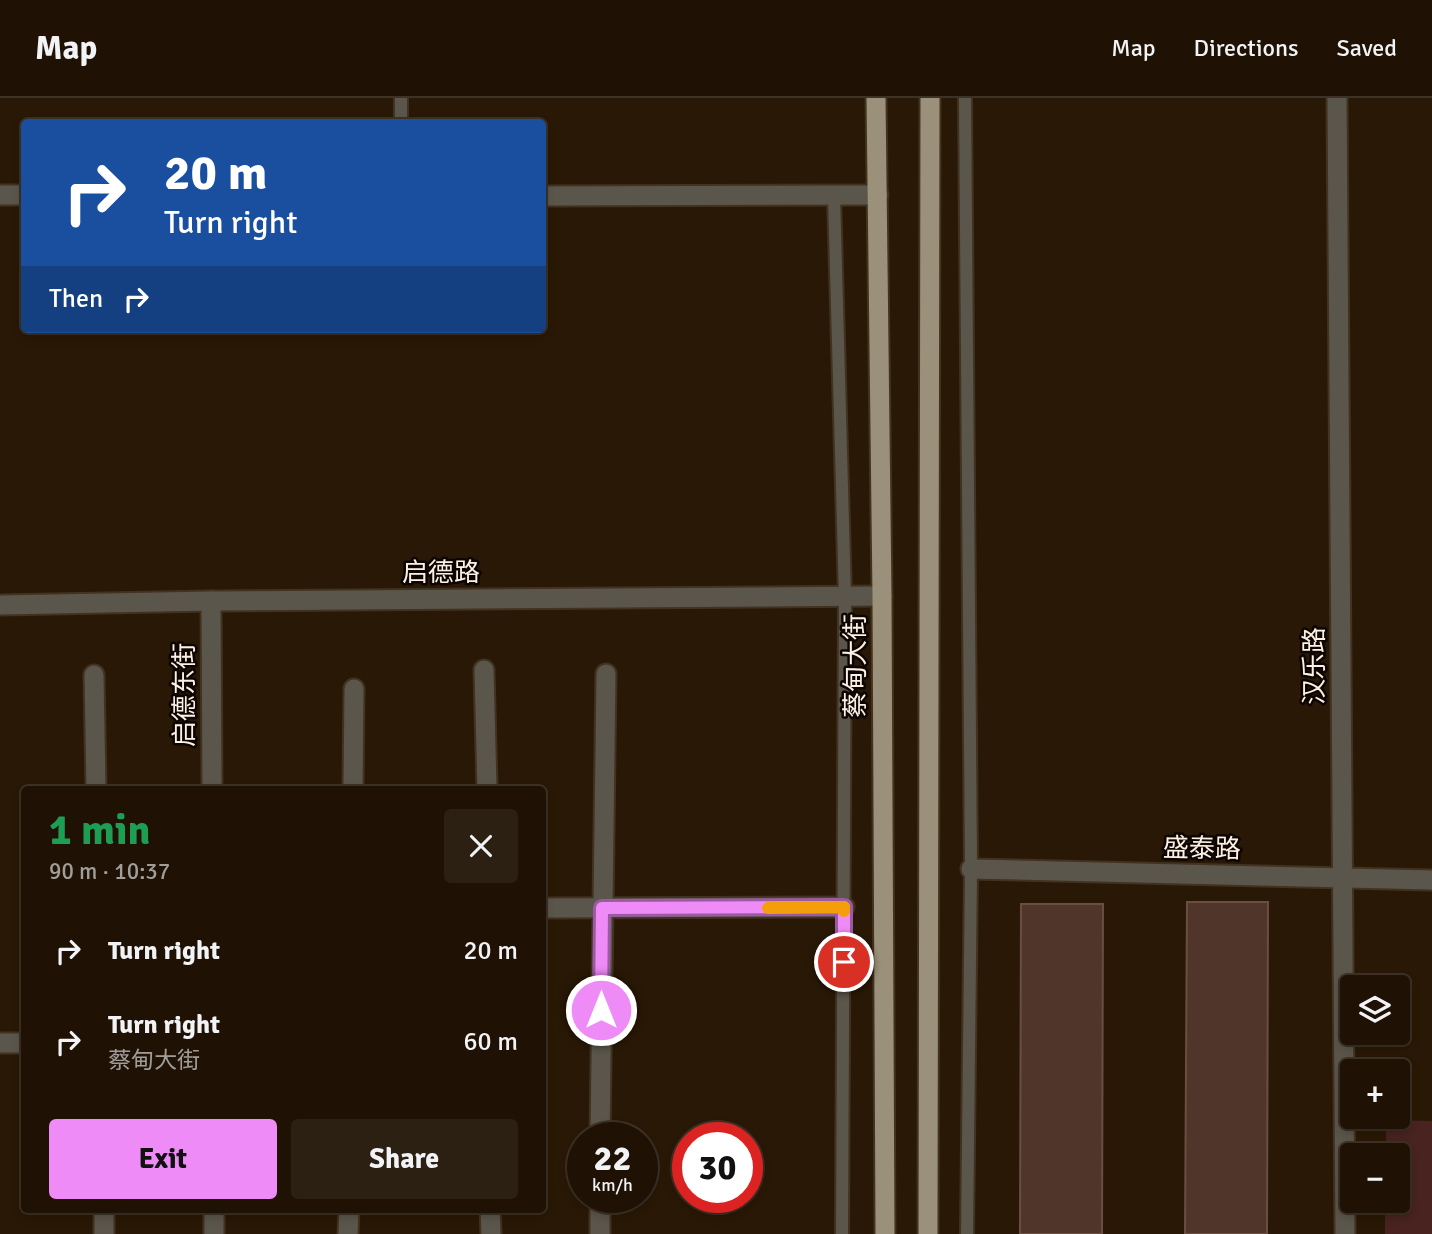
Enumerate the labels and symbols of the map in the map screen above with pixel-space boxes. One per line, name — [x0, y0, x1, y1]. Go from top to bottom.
street label: 启德路 — [402, 557, 480, 589]
street label: 蔡甸大街 — [840, 614, 872, 718]
street label: 汉乐路 — [1299, 627, 1331, 705]
street label: 启德东街 — [169, 643, 201, 747]
street label: 盛泰路 — [1163, 832, 1241, 866]
pin — [814, 932, 874, 992]
position arrow — [564, 973, 638, 1047]
speed limit sign: 30 — [672, 1122, 763, 1213]

